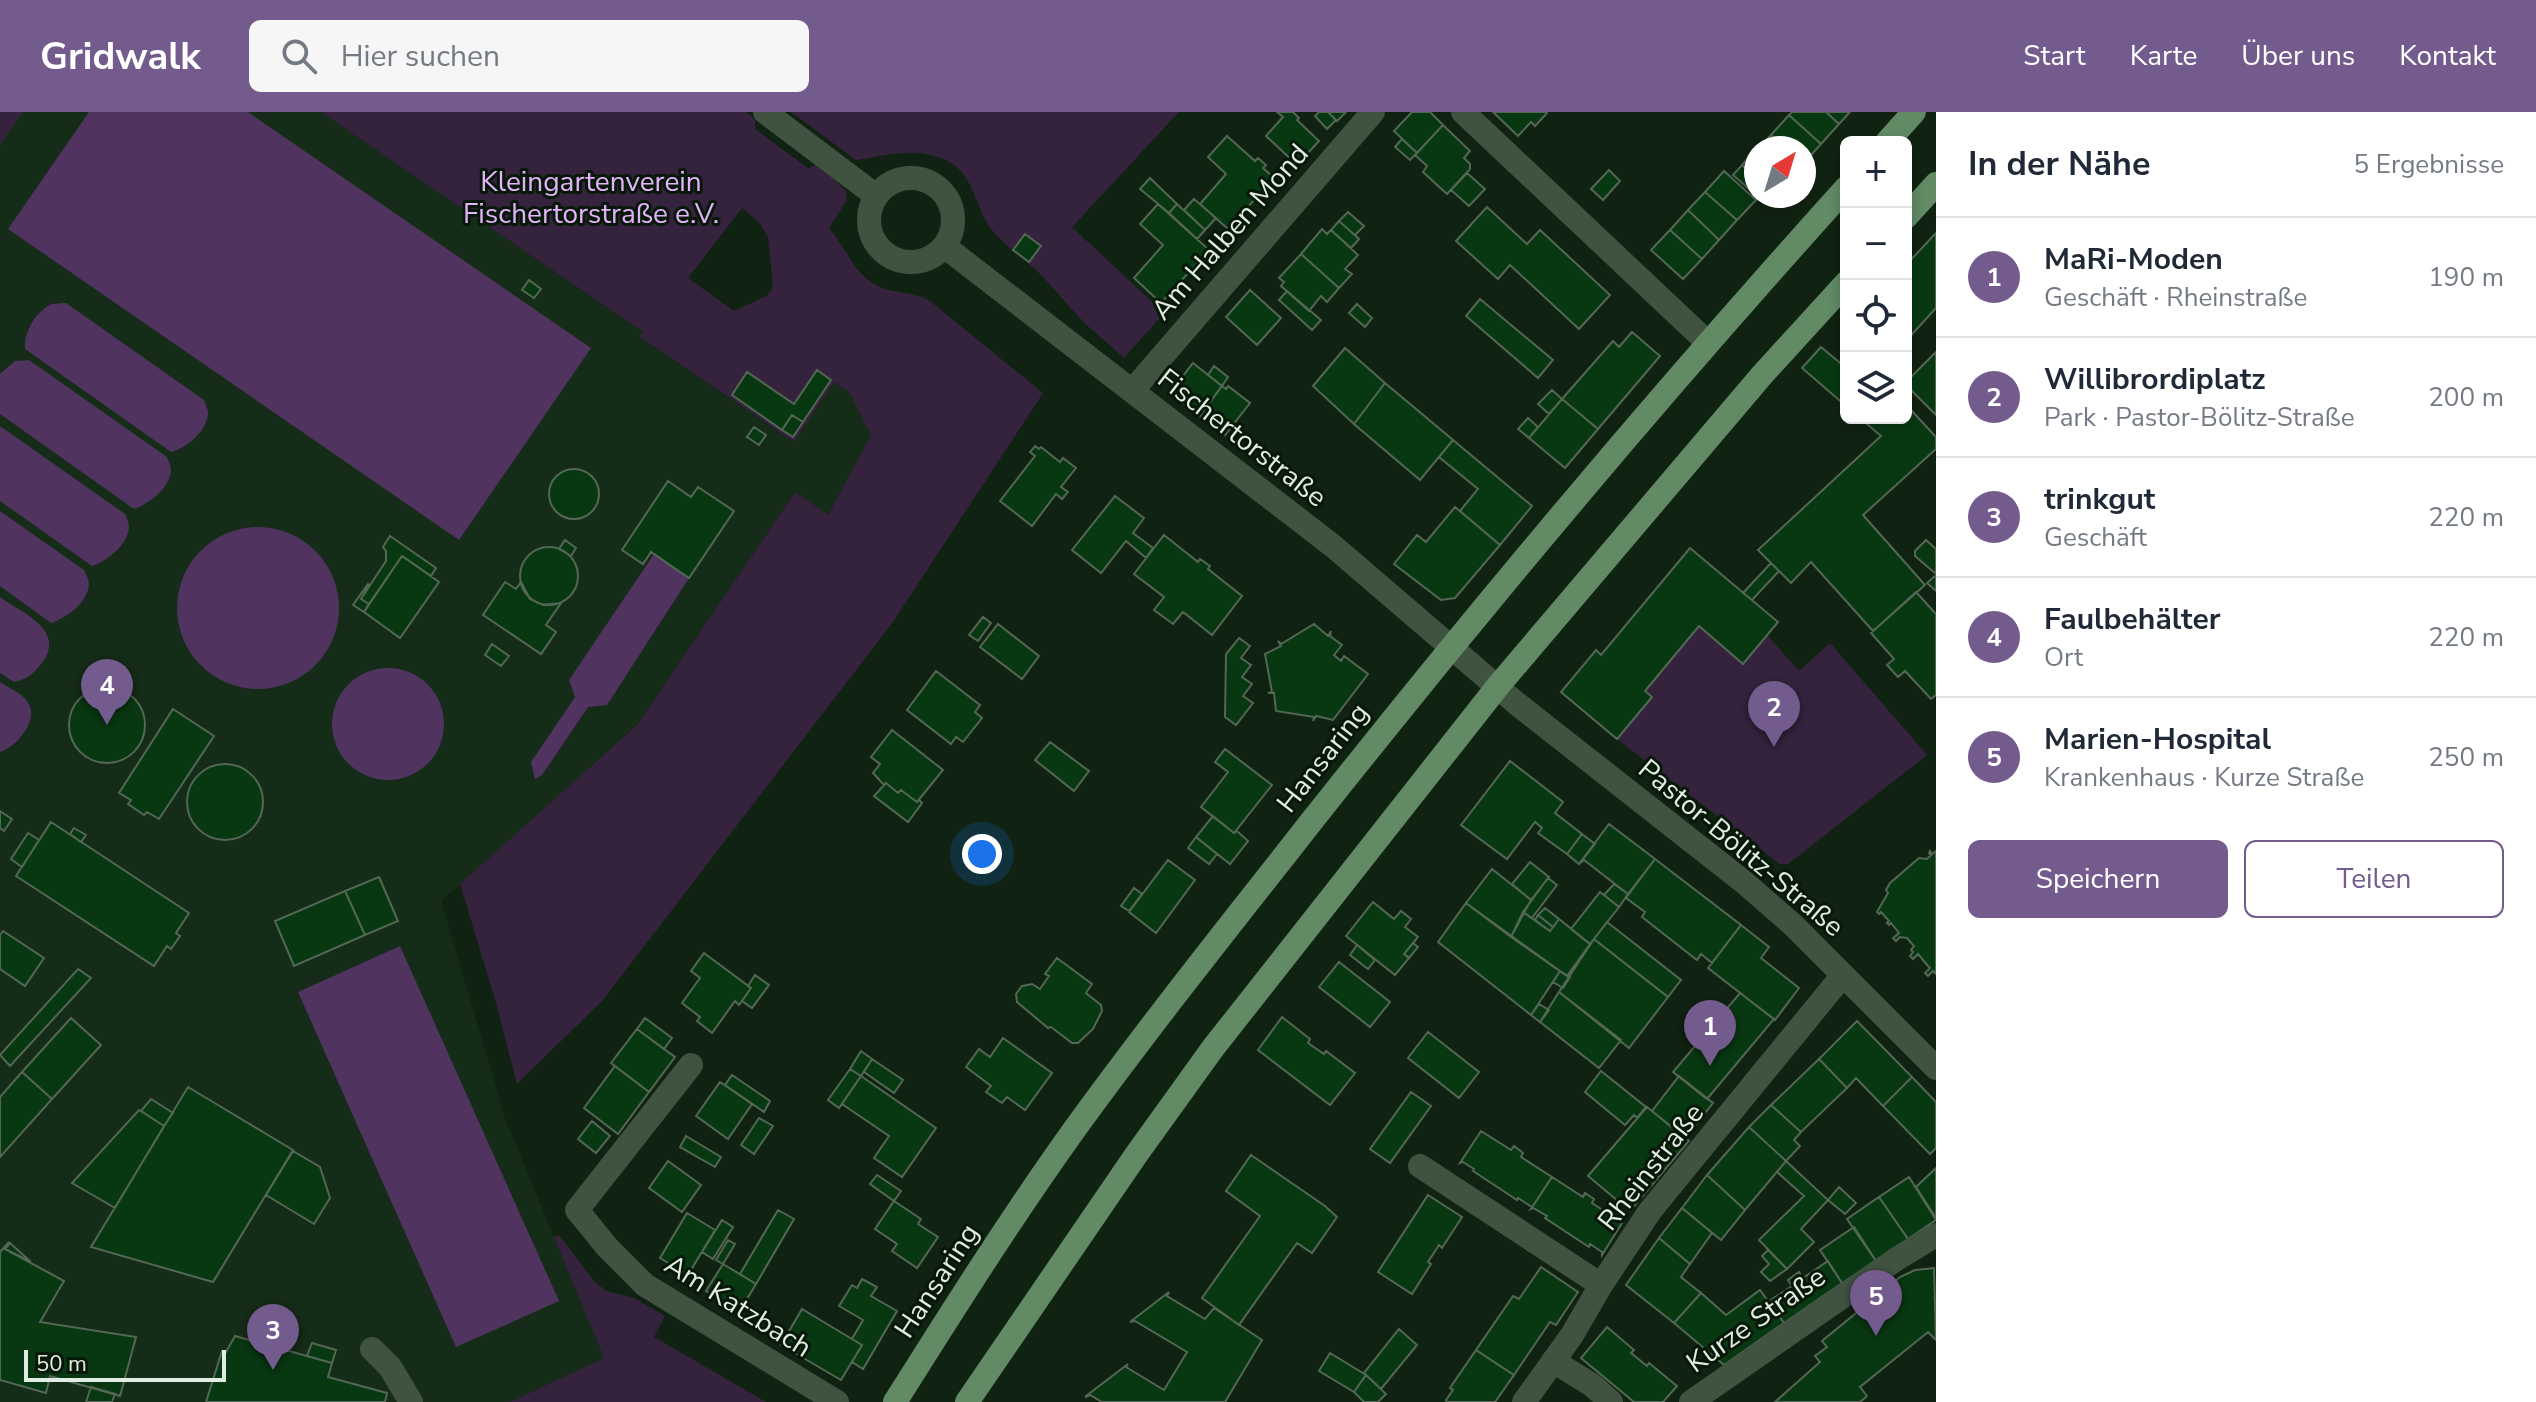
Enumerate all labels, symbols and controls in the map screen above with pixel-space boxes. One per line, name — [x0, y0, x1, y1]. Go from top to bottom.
search box — [249, 20, 809, 92]
text: Gridwalk — [40, 31, 201, 82]
icon: search — [277, 34, 321, 78]
text: Hier suchen — [341, 36, 500, 77]
text: Start — [2023, 37, 2086, 75]
text: Karte — [2130, 37, 2197, 75]
text: Über uns — [2241, 37, 2355, 75]
text: Kontakt — [2399, 37, 2496, 75]
street label: Am Halben Mond — [1143, 136, 1317, 328]
north arrow — [1744, 136, 1816, 208]
map controls — [1840, 136, 1912, 424]
button: + — [1840, 136, 1912, 208]
text: In der Nähe — [1968, 141, 2150, 187]
text: 5 Ergebnisse — [2354, 147, 2504, 182]
park label: Kleingartenverein Fischertorstraße e.V. — [463, 163, 719, 233]
button: − — [1840, 208, 1912, 280]
text: MaRi-Moden — [2044, 239, 2223, 280]
text: 1 — [1986, 260, 2002, 295]
text: 190 m — [2428, 260, 2504, 295]
button: locate — [1840, 280, 1912, 352]
text: Geschäft · Rheinstraße — [2044, 280, 2307, 315]
button: layers — [1840, 352, 1912, 424]
text: Willibrordiplatz — [2044, 359, 2266, 400]
street label: Fischertorstraße — [1150, 360, 1334, 516]
text: 2 — [1986, 380, 2002, 415]
text: 200 m — [2428, 380, 2504, 415]
text: Park · Pastor-Bölitz-Straße — [2044, 400, 2355, 435]
text: trinkgut — [2044, 479, 2155, 520]
text: 3 — [1986, 500, 2002, 535]
text: 220 m — [2428, 500, 2504, 535]
text: Geschäft — [2044, 520, 2147, 555]
text: Faulbehälter — [2044, 599, 2220, 640]
text: 4 — [1986, 620, 2002, 655]
text: 220 m — [2428, 620, 2504, 655]
text: Ort — [2044, 640, 2083, 675]
pin: 4 — [81, 659, 133, 725]
pin: 2 — [1748, 681, 1800, 747]
street label: Hansaring — [1268, 695, 1378, 821]
text: Marien-Hospital — [2044, 719, 2271, 760]
text: 5 — [1986, 740, 2002, 775]
text: 250 m — [2428, 740, 2504, 775]
street label: Pastor-Bölitz-Straße — [1630, 751, 1852, 945]
text: Krankenhaus · Kurze Straße — [2044, 760, 2364, 795]
your location — [962, 834, 1002, 874]
button: Speichern — [1968, 840, 2228, 918]
button: Teilen — [2244, 840, 2504, 918]
pin: 1 — [1684, 1000, 1736, 1066]
street label: Rheinstraße — [1589, 1095, 1713, 1239]
street label: Hansaring — [886, 1216, 988, 1346]
street label: Am Katzbach — [657, 1246, 819, 1366]
street label: Kurze Straße — [1679, 1258, 1833, 1382]
pin: 5 — [1850, 1270, 1902, 1336]
pin: 3 — [247, 1304, 299, 1370]
scale bar — [24, 1346, 226, 1382]
text: 50 m — [36, 1349, 87, 1379]

